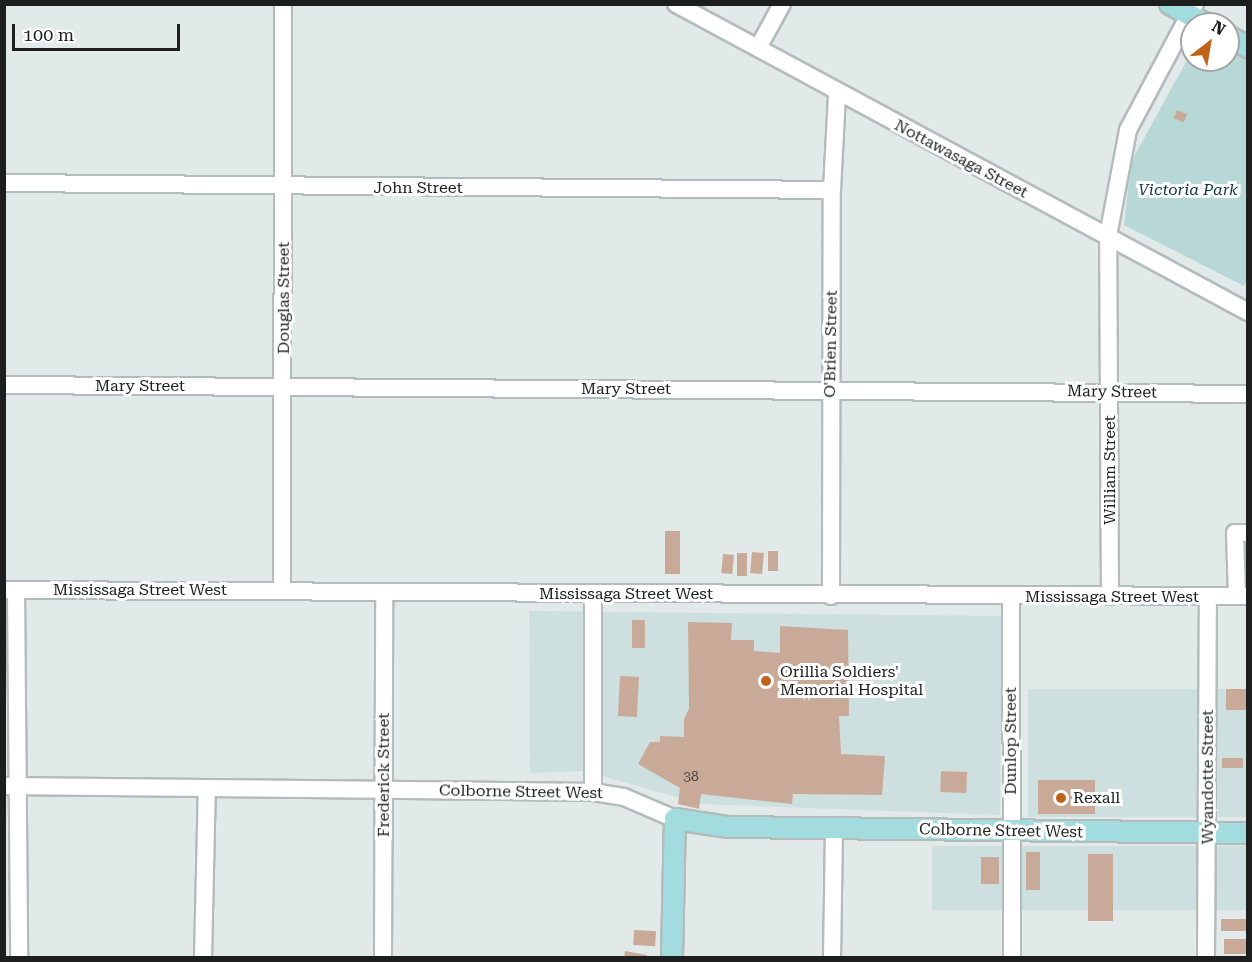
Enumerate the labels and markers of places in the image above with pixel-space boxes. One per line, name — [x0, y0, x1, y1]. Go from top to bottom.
place label: Orillia Soldiers' Memorial Hospital — [780, 662, 923, 700]
marker: Orillia Soldiers' Memorial Hospital — [757, 672, 775, 690]
place label: Rexall — [1073, 788, 1120, 808]
marker: Rexall — [1054, 791, 1068, 805]

